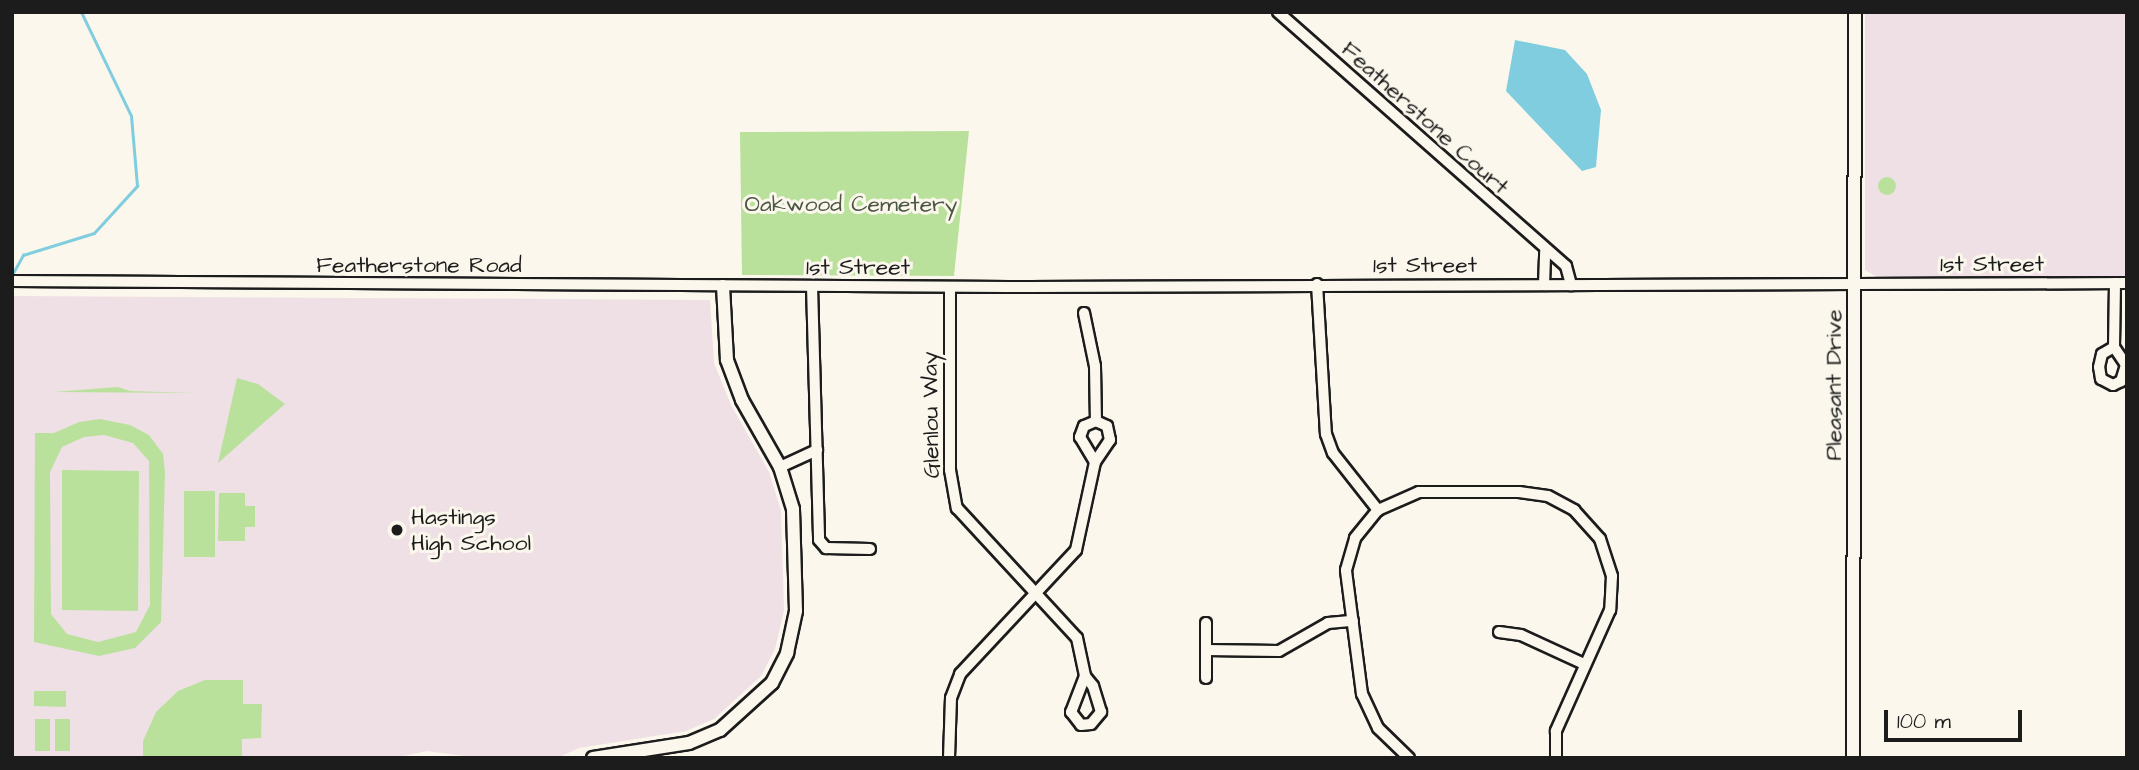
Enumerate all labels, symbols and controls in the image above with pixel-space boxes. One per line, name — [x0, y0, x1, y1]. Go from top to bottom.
street label: Featherstone Court — [1336, 36, 1514, 200]
park label: Oakwood Cemetery — [745, 190, 957, 218]
street label: 1st Street — [1940, 250, 2044, 278]
street label: Featherstone Road — [316, 251, 522, 279]
street label: 1st Street — [1373, 251, 1477, 279]
street label: 1st Street — [806, 253, 910, 281]
street label: Pleasant Drive — [1820, 309, 1848, 461]
street label: Glenlou Way — [916, 351, 946, 479]
place label: Hastings High School — [411, 503, 531, 557]
marker: Hastings High School — [389, 522, 405, 538]
scale bar — [1887, 696, 2025, 740]
text: 100 m — [1897, 707, 1951, 736]

